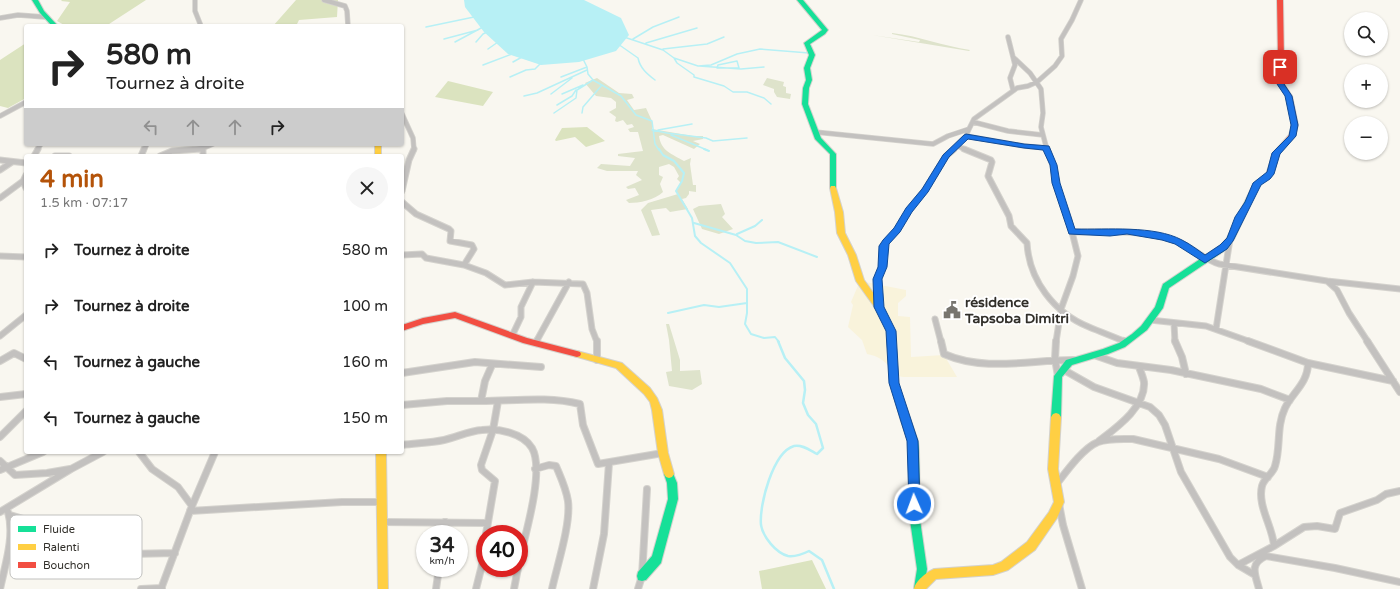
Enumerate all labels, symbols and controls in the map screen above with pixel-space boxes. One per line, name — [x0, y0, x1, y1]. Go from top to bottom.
map controls — [1344, 12, 1388, 160]
button: search — [1344, 12, 1388, 56]
text: 580 m — [106, 38, 192, 72]
icon: right — [40, 40, 92, 92]
pin — [1263, 50, 1297, 84]
icon: arrive — [1269, 56, 1291, 78]
button: + — [1344, 64, 1388, 108]
text: Tournez à droite — [106, 72, 245, 94]
icon: left — [140, 116, 162, 138]
icon: ahead — [182, 116, 204, 138]
icon: ahead — [224, 116, 246, 138]
icon: right — [266, 116, 288, 138]
button: − — [1344, 116, 1388, 160]
text: 4 min — [40, 165, 104, 194]
button: close — [346, 167, 388, 209]
text: 1.5 km · 07:17 — [40, 195, 128, 211]
icon: right — [40, 239, 62, 261]
text: Tournez à droite — [74, 241, 189, 259]
text: 580 m — [342, 241, 388, 259]
place label: résidence Tapsoba Dimitri — [964, 294, 1069, 327]
icon: right — [40, 295, 62, 317]
text: Tournez à droite — [74, 297, 189, 315]
text: 100 m — [342, 297, 388, 315]
public building icon: résidence Tapsoba Dimitri — [942, 300, 962, 320]
icon: left — [40, 351, 62, 373]
text: Tournez à gauche — [74, 353, 200, 371]
text: 160 m — [342, 353, 388, 371]
icon: left — [40, 407, 62, 429]
text: Tournez à gauche — [74, 409, 200, 427]
text: 150 m — [342, 409, 388, 427]
position arrow — [893, 483, 935, 525]
legend — [10, 515, 142, 579]
text: Fluide — [43, 523, 75, 536]
speed limit sign: 40 — [476, 525, 528, 577]
text: 34 — [429, 534, 455, 558]
text: Ralenti — [43, 541, 80, 554]
text: km/h — [429, 555, 455, 567]
text: Bouchon — [43, 559, 90, 572]

